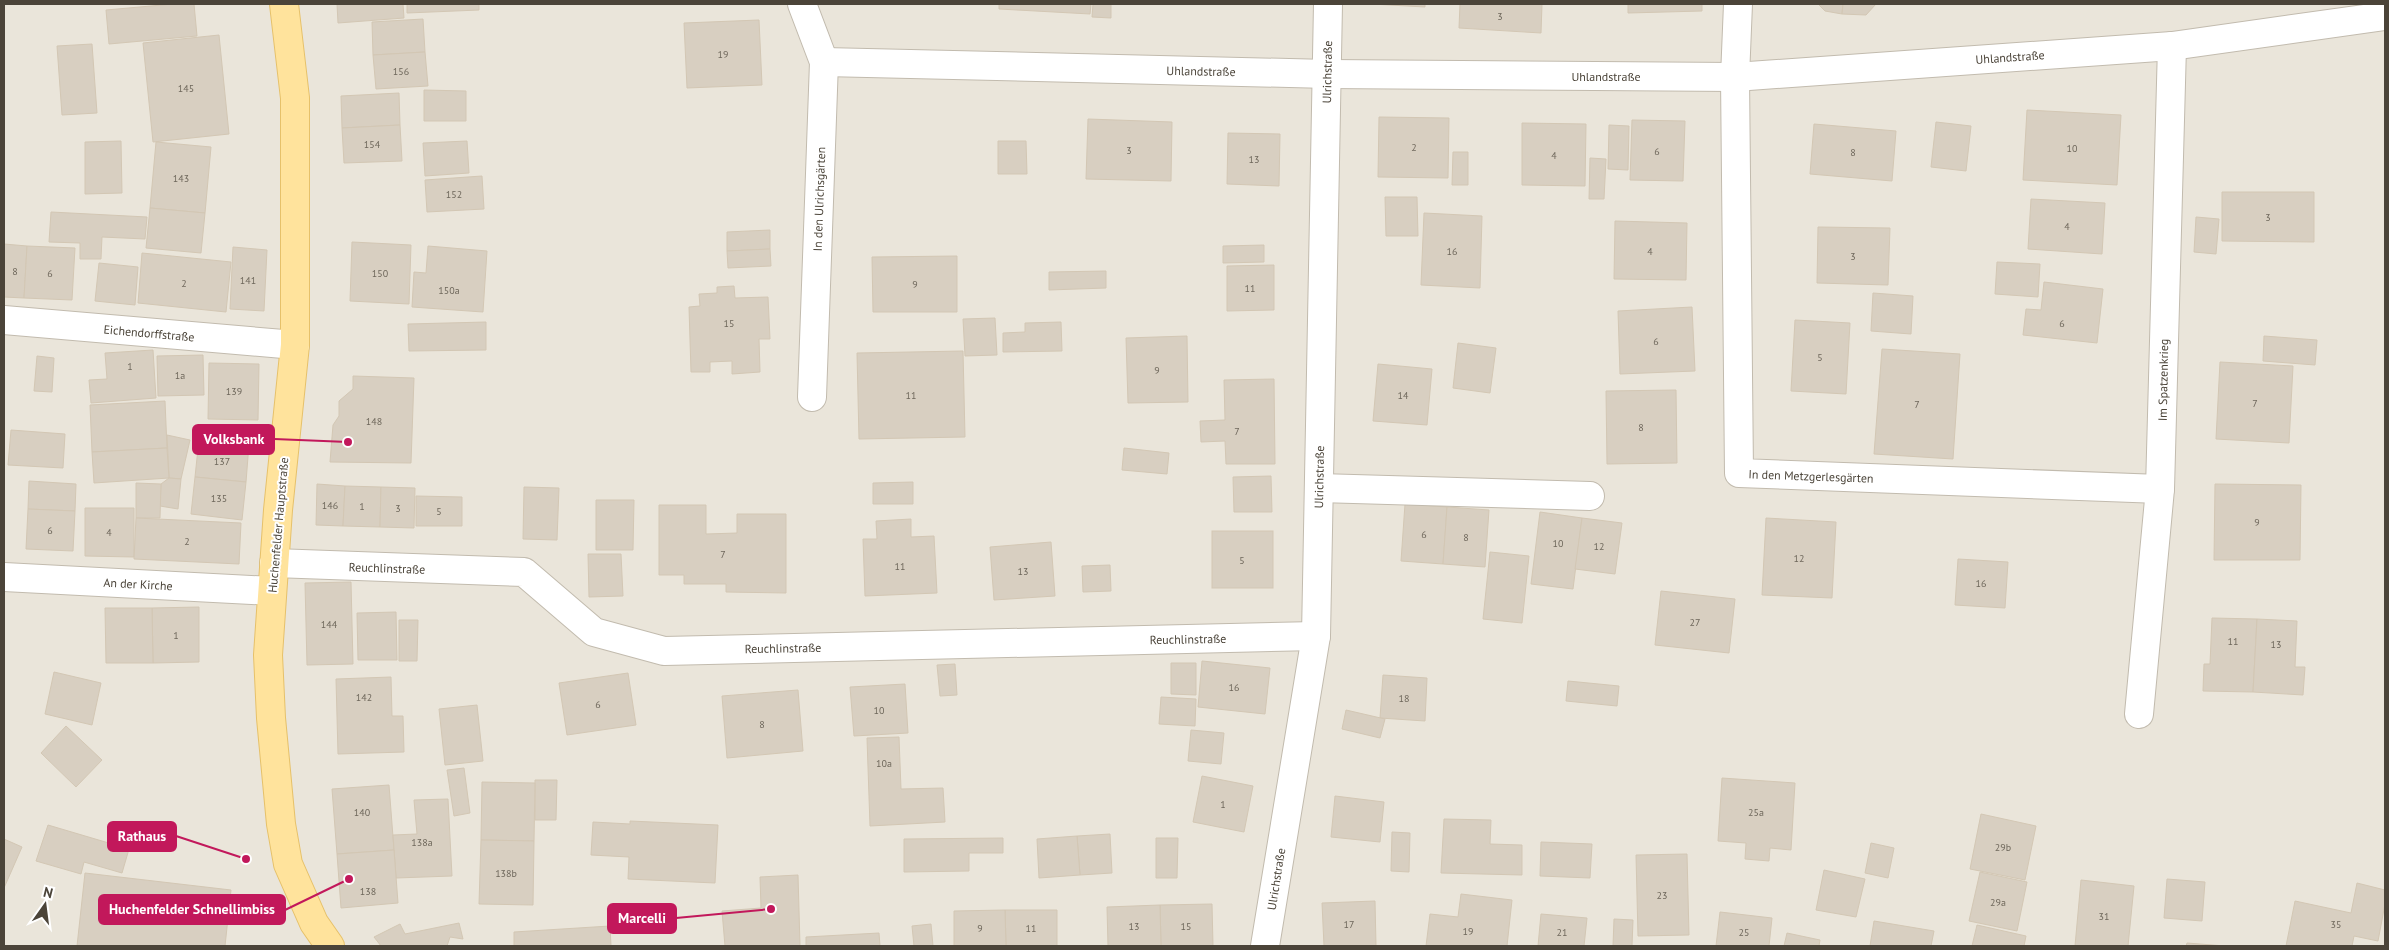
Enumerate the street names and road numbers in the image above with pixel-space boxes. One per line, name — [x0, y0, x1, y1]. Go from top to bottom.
street label: Ulrichstraße — [1319, 40, 1335, 104]
street label: Uhlandstraße — [1975, 47, 2045, 67]
street label: Uhlandstraße — [1166, 63, 1236, 79]
street label: Uhlandstraße — [1571, 69, 1641, 84]
street label: In den Ulrichsgärten — [810, 146, 828, 252]
street label: Eichendorffstraße — [103, 322, 195, 344]
street label: Im Spatzenkrieg — [2155, 339, 2171, 421]
street label: Ulrichstraße — [1311, 445, 1327, 509]
street label: Huchenfelder Hauptstraße — [265, 457, 291, 593]
street label: In den Metzgerlesgärten — [1748, 466, 1874, 486]
street label: Reuchlinstraße — [348, 559, 426, 577]
street label: An der Kirche — [103, 575, 173, 593]
street label: Reuchlinstraße — [1149, 631, 1227, 647]
street label: Reuchlinstraße — [744, 640, 822, 656]
street label: Ulrichstraße — [1264, 847, 1288, 911]

